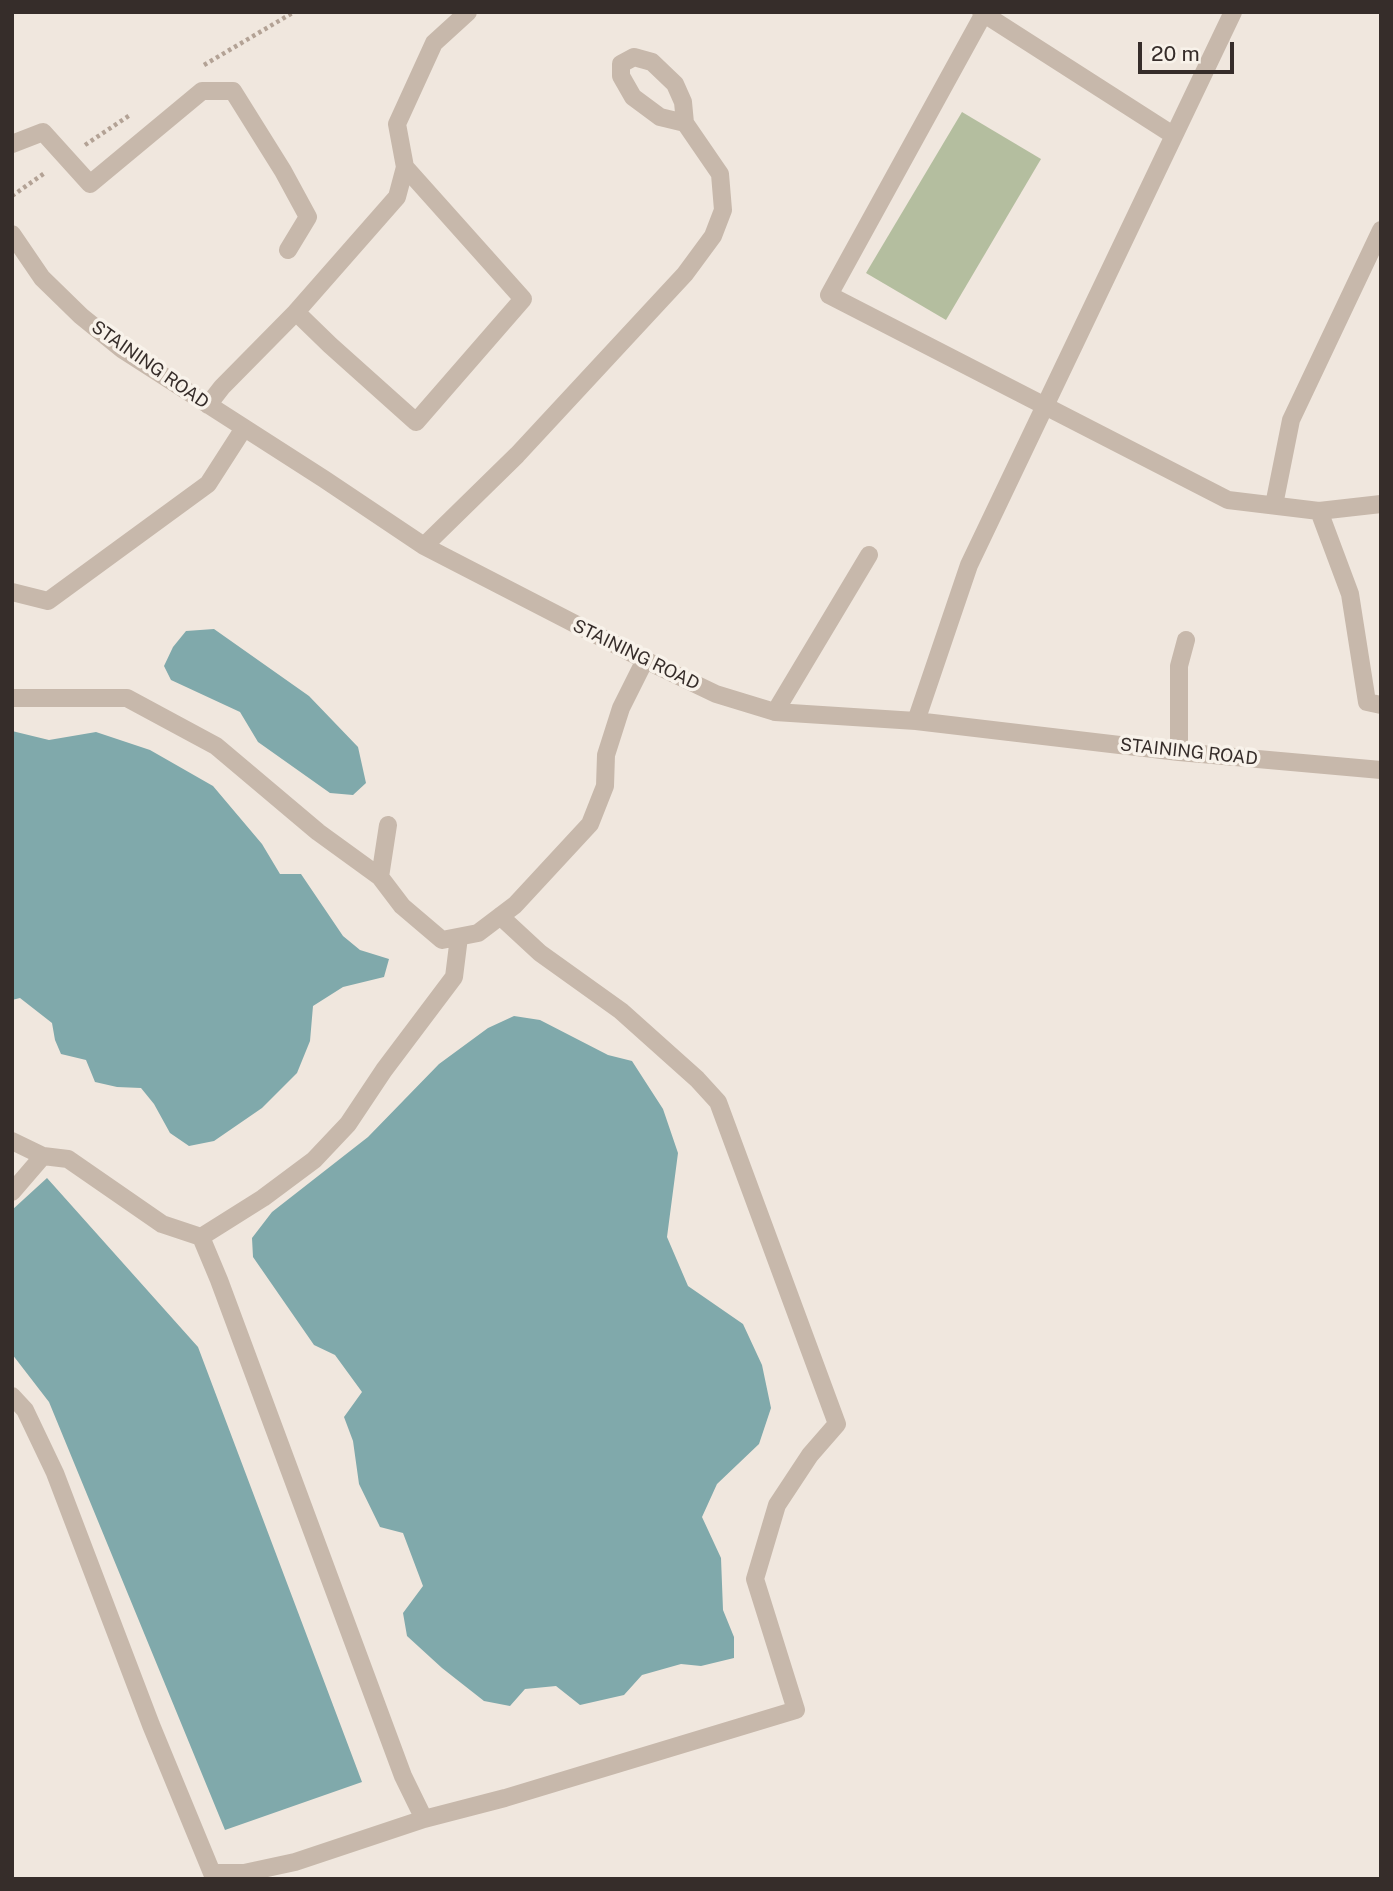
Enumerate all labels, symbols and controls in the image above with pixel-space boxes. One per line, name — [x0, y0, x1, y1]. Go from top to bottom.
scale bar — [1141, 28, 1237, 72]
text: 20 m — [1151, 41, 1200, 66]
street label: STAINING ROAD — [87, 316, 213, 414]
street label: STAINING ROAD — [569, 615, 703, 695]
street label: STAINING ROAD — [1119, 734, 1259, 770]

